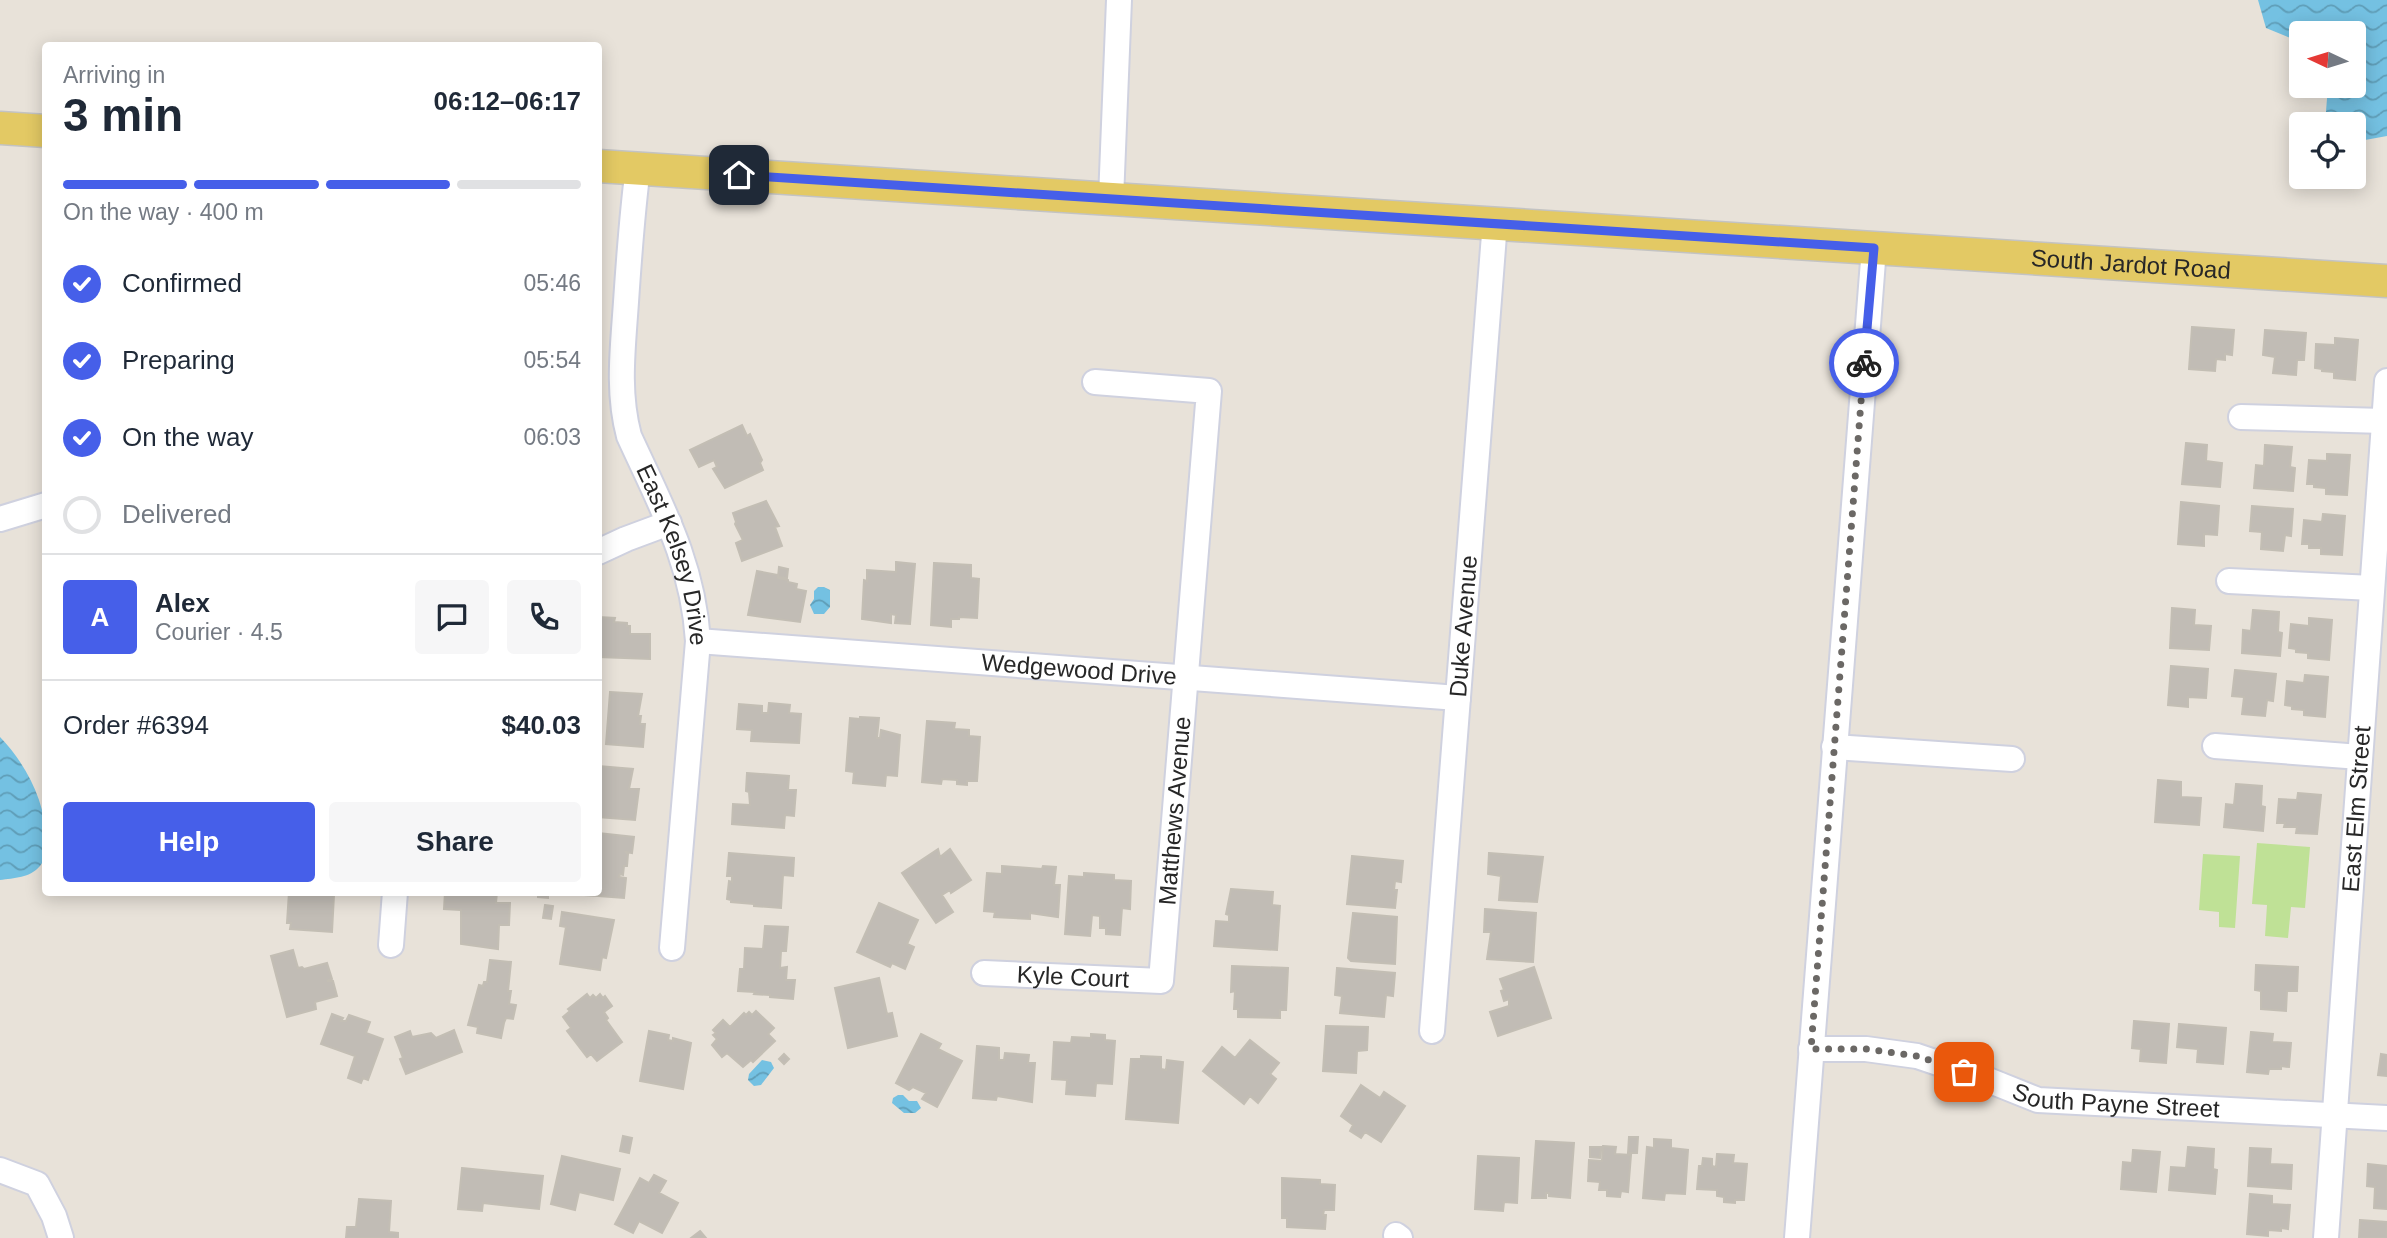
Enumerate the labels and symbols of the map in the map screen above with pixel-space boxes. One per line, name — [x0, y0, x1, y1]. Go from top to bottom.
north arrow — [2289, 21, 2366, 98]
pin — [709, 145, 769, 205]
street label: South Jardot Road — [2030, 244, 2232, 284]
courier — [1829, 328, 1899, 398]
street label: East Kelsey Drive — [631, 460, 712, 647]
street label: Duke Avenue — [1444, 554, 1482, 698]
street label: Wedgewood Drive — [980, 648, 1178, 690]
street label: Matthews Avenue — [1153, 715, 1195, 906]
street label: East Elm Street — [2337, 725, 2375, 893]
street label: Kyle Court — [1016, 961, 1130, 993]
pin — [1934, 1042, 1994, 1102]
street label: South Payne Street — [2009, 1077, 2221, 1122]

